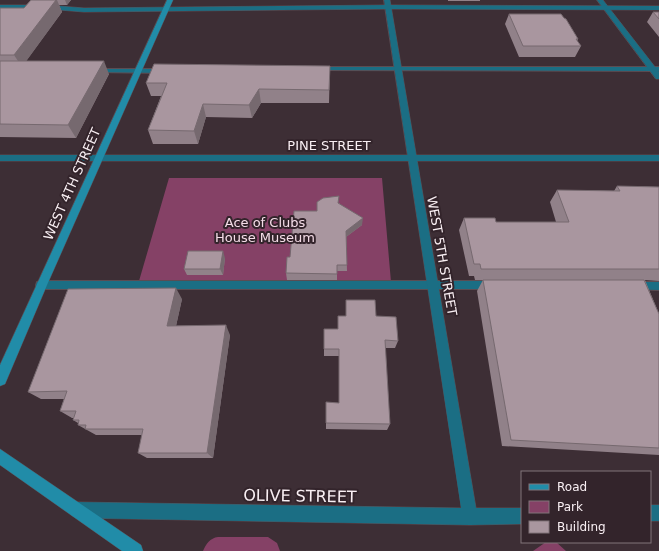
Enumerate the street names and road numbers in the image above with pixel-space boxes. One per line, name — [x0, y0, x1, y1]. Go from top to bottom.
street label: WEST 4TH STREET — [41, 126, 104, 242]
street label: PINE STREET — [287, 138, 371, 153]
street label: WEST 5TH STREET — [424, 195, 460, 317]
street label: OLIVE STREET — [243, 486, 357, 506]

